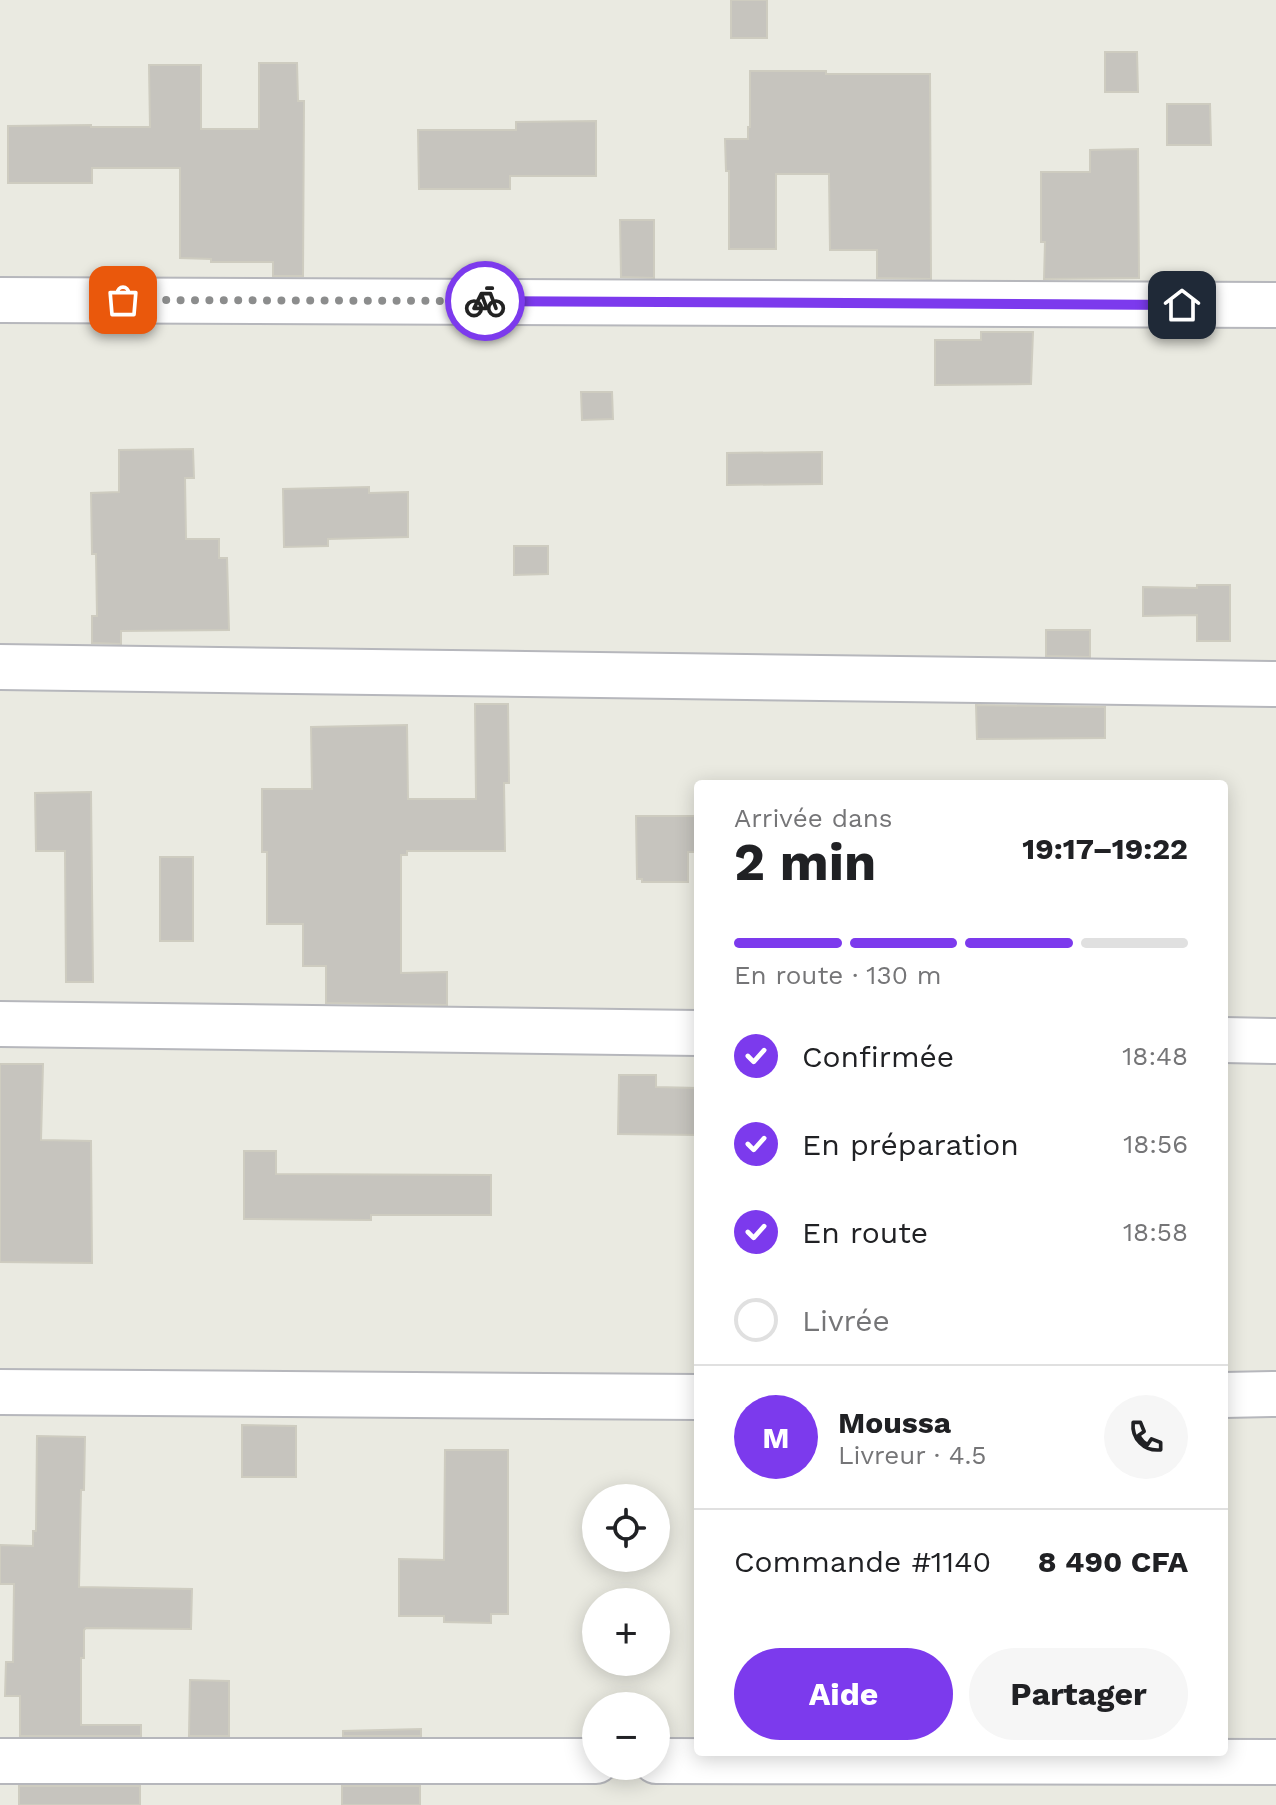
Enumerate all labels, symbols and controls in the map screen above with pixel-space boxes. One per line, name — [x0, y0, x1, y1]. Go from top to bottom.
courier — [445, 261, 525, 341]
pin — [89, 266, 157, 334]
pin — [1148, 271, 1216, 339]
icon: bag — [101, 278, 145, 322]
icon: bike — [463, 279, 507, 323]
icon: home — [1160, 283, 1204, 327]
text: Arrivée dans — [734, 803, 893, 833]
text: 19:17–19:22 — [1022, 831, 1188, 866]
text: 2 min — [734, 832, 876, 893]
text: En route · 130 m — [734, 960, 941, 990]
icon: check — [734, 1034, 778, 1078]
text: Confirmée — [802, 1039, 954, 1074]
text: 18:48 — [1122, 1041, 1188, 1071]
icon: check — [734, 1122, 778, 1166]
text: En préparation — [802, 1127, 1019, 1162]
text: 18:56 — [1123, 1129, 1188, 1159]
icon: check — [734, 1210, 778, 1254]
text: En route — [802, 1215, 928, 1250]
text: 18:58 — [1123, 1217, 1188, 1247]
text: Livrée — [802, 1303, 890, 1338]
button: phone — [1104, 1395, 1188, 1479]
text: Moussa — [838, 1405, 951, 1440]
text: M — [762, 1420, 790, 1455]
text: Livreur · 4.5 — [838, 1440, 987, 1470]
map controls — [582, 1484, 670, 1780]
button: locate — [582, 1484, 670, 1572]
text: Commande #1140 — [734, 1544, 991, 1579]
text: 8 490 CFA — [1038, 1544, 1188, 1579]
button: + — [582, 1588, 670, 1676]
button: Aide — [734, 1648, 953, 1740]
button: Partager — [969, 1648, 1188, 1740]
button: − — [582, 1692, 670, 1780]

